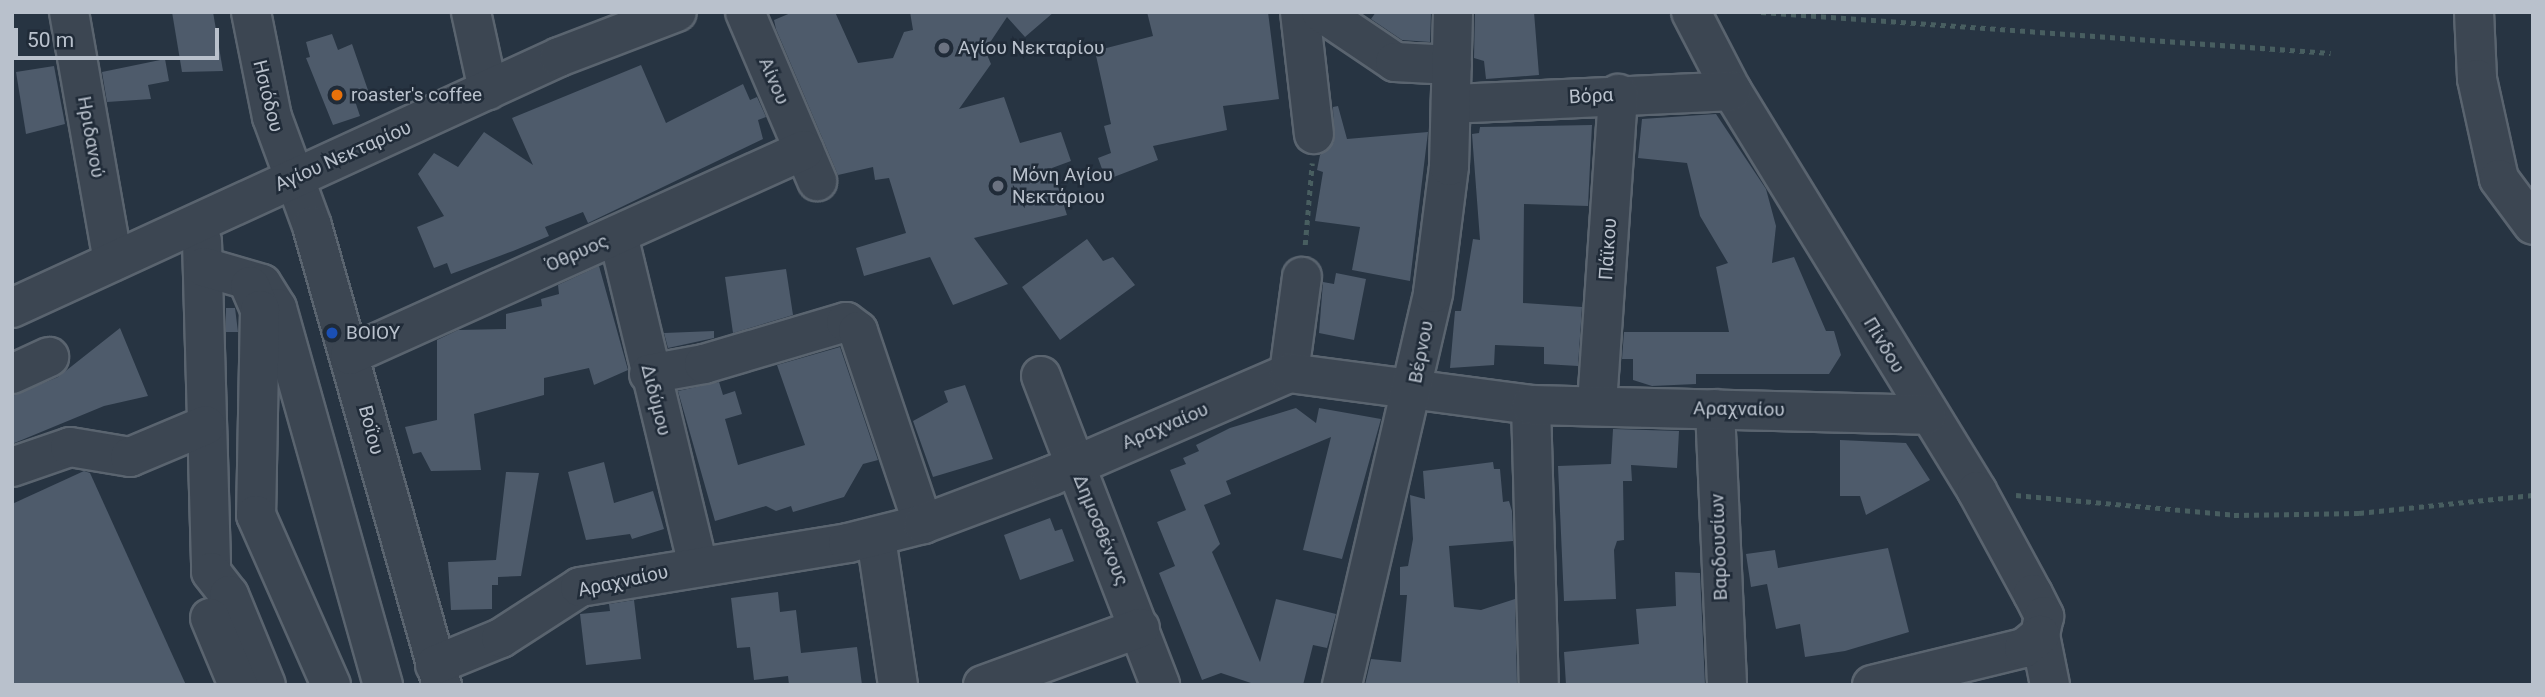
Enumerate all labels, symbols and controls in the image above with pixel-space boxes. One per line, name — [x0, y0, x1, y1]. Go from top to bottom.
scale bar — [18, 14, 222, 58]
text: 50 m — [27, 28, 74, 52]
place label: Αγίου Νεκταρίου — [958, 37, 1104, 59]
marker: Αγίου Νεκταρίου — [936, 40, 952, 56]
street label: Αίνου — [754, 54, 794, 108]
street label: Ησιόδου — [248, 58, 288, 134]
street label: Βόρα — [1568, 83, 1614, 109]
place label: roaster's coffee — [351, 84, 482, 106]
marker: roaster's coffee — [329, 87, 345, 103]
street label: Ηριδανού — [73, 95, 109, 179]
street label: Αγίου Νεκταρίου — [271, 116, 415, 196]
place label: Μόνη Αγίου Νεκτάριου — [1012, 164, 1113, 208]
marker: Μόνη Αγίου Νεκτάριου — [990, 178, 1006, 194]
street label: Πάϊκου — [1594, 217, 1622, 281]
street label: Όθρυος — [542, 229, 612, 277]
street label: Πίνδου — [1859, 313, 1909, 377]
street label: Βέρνου — [1404, 319, 1438, 385]
place label: ΒΟΙΟΥ — [346, 322, 400, 344]
marker: ΒΟΙΟΥ — [324, 325, 340, 341]
street label: Διδύμου — [636, 362, 676, 438]
street label: Αραχναίου — [1693, 397, 1785, 421]
street label: Αραχναίου — [1118, 398, 1212, 454]
street label: Βοΐου — [354, 403, 388, 457]
street label: Δημοσθένους — [1068, 471, 1134, 589]
street label: Βαρδουσίων — [1706, 493, 1732, 601]
street label: Αραχναίου — [576, 560, 670, 602]

